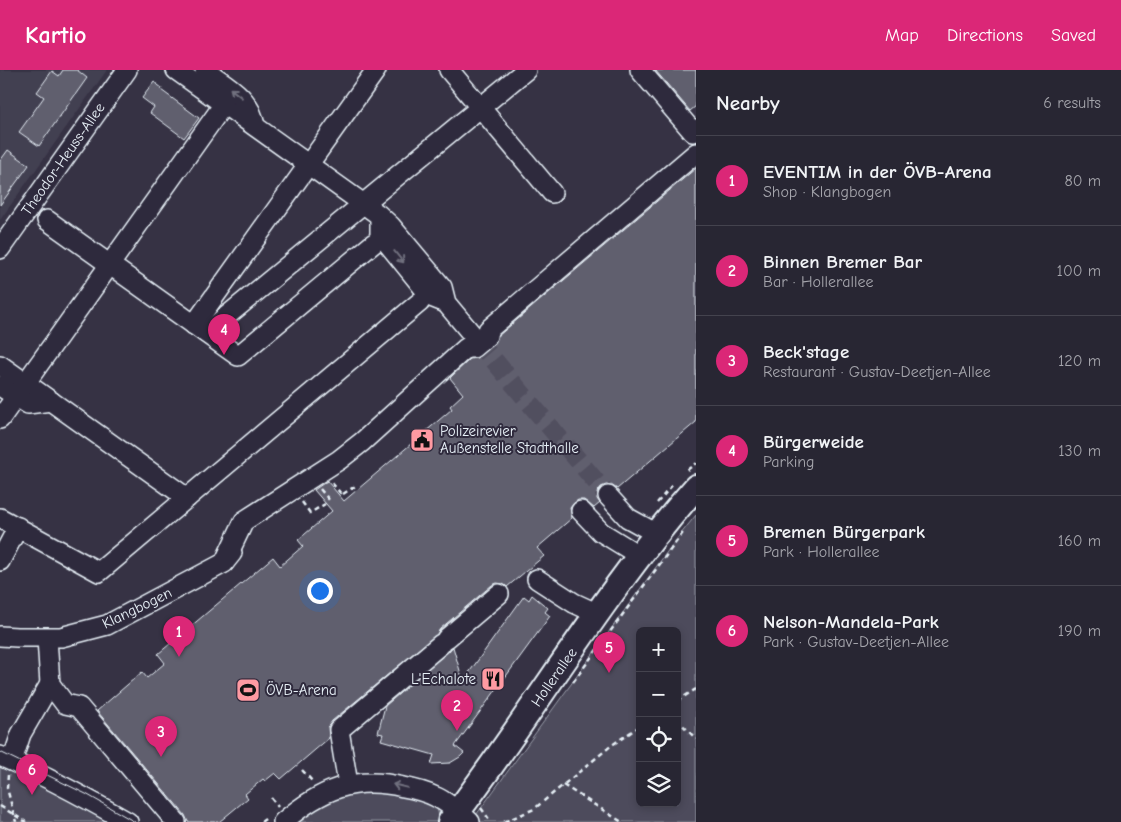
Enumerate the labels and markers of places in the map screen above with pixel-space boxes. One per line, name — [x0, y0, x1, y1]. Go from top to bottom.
pin: 4 — [208, 314, 240, 355]
place label: Polizeirevier Außenstelle Stadthalle — [440, 422, 579, 457]
public building icon: Polizeirevier Außenstelle Stadthalle — [409, 427, 435, 453]
pin: 1 — [163, 616, 195, 657]
pin: 5 — [593, 632, 625, 673]
restaurant icon: L'Echalote — [480, 666, 506, 692]
place label: L'Echalote — [411, 670, 476, 688]
sports icon: ÖVB-Arena — [235, 677, 261, 703]
place label: ÖVB-Arena — [266, 681, 337, 699]
pin: 2 — [441, 690, 473, 731]
pin: 3 — [145, 716, 177, 757]
pin: 6 — [16, 754, 48, 795]

